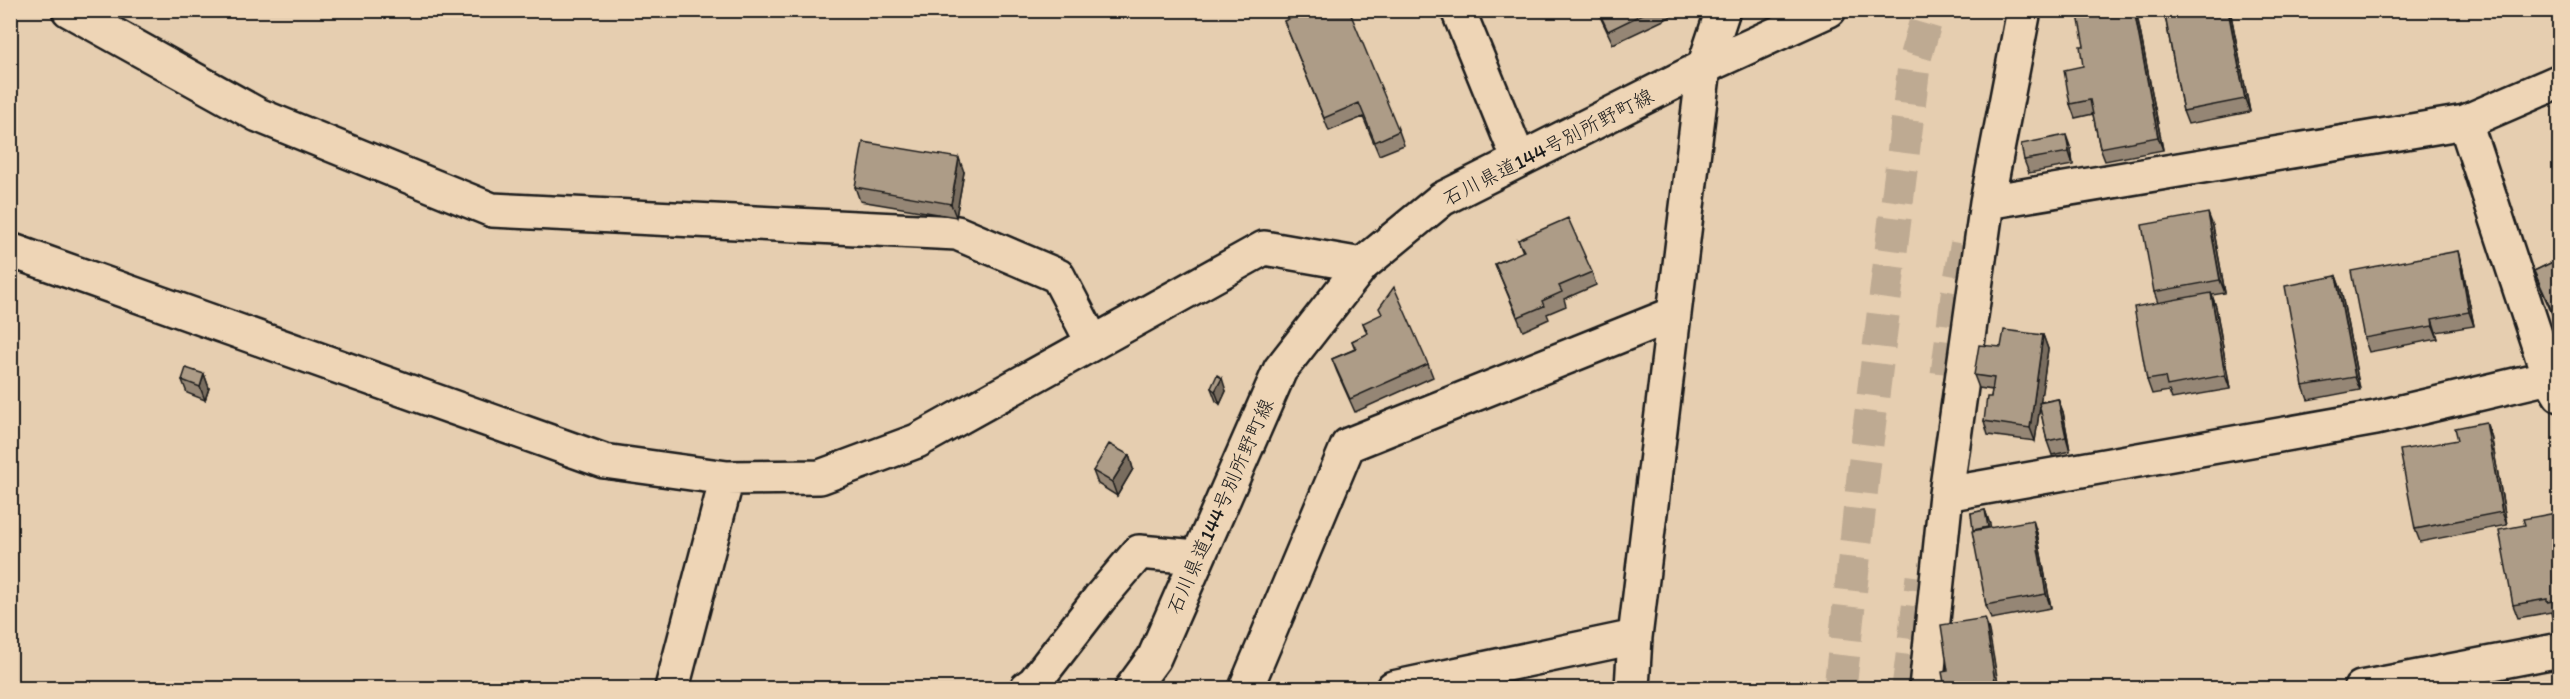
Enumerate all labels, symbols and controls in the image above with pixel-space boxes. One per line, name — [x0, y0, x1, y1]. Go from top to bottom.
street label: 石川県道144号別所野町線 — [1439, 83, 1657, 211]
street label: 石川県道144号別所野町線 — [1162, 395, 1278, 617]

